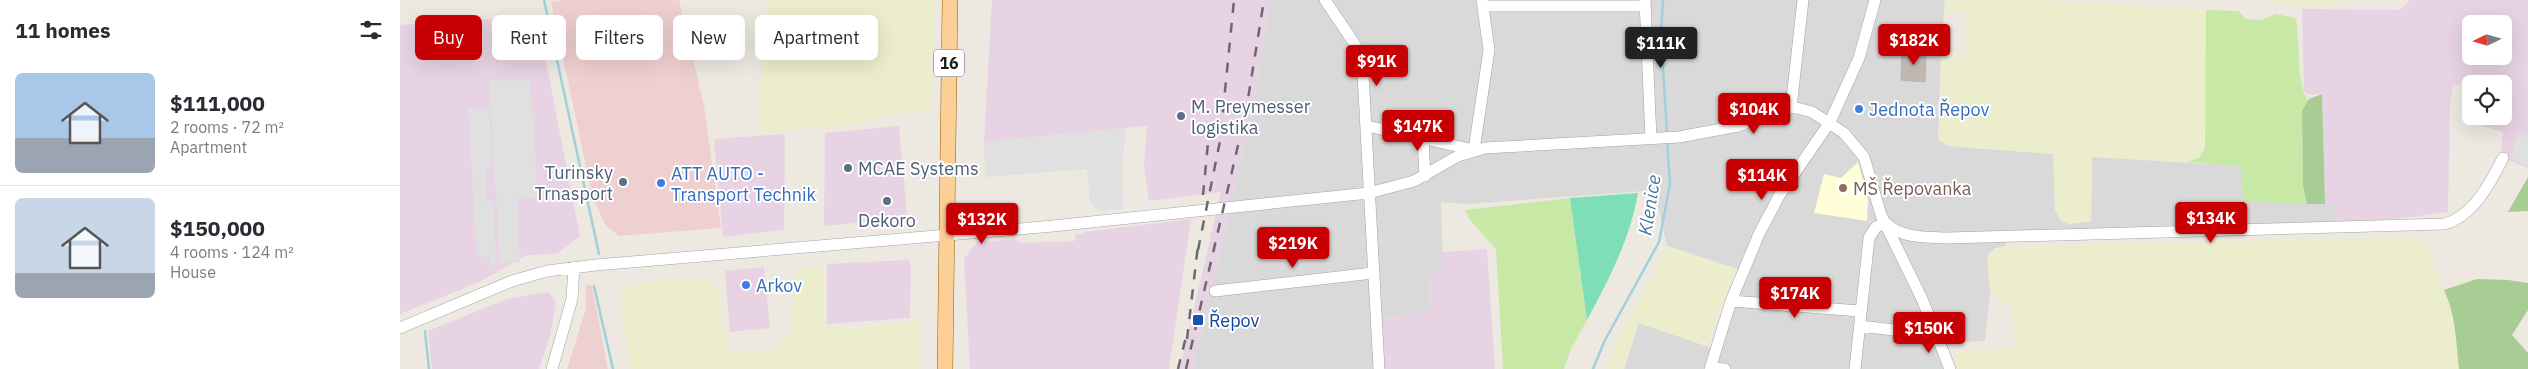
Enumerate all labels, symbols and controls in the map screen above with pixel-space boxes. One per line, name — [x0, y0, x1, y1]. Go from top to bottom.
chip: Buy — [415, 15, 482, 60]
chip: Rent — [492, 15, 566, 60]
chip: Filters — [576, 15, 663, 60]
chip: New — [673, 15, 745, 60]
chip: Apartment — [755, 15, 878, 60]
north arrow — [2462, 15, 2512, 65]
map controls — [2462, 15, 2512, 125]
text: 11 homes — [15, 16, 111, 44]
icon: filters — [357, 16, 385, 44]
pin: $182K — [1879, 23, 1949, 66]
pin: $111K — [1626, 27, 1696, 69]
text: $182K — [1889, 30, 1939, 50]
text: $111K — [1636, 33, 1686, 53]
pin: $91K — [1347, 44, 1407, 87]
road number: 16 — [934, 49, 964, 76]
text: $91K — [1357, 51, 1397, 71]
button: locate — [2462, 75, 2512, 125]
text: $111,000 — [170, 89, 265, 117]
pin: $104K — [1719, 92, 1789, 135]
icon: home — [55, 93, 115, 153]
place label: M. Preymesser logistika — [1191, 95, 1311, 139]
place label: Jednota Řepov — [1869, 98, 1989, 121]
text: $104K — [1729, 99, 1779, 119]
marker: Jednota Řepov — [1853, 103, 1865, 115]
marker: M. Preymesser logistika — [1175, 110, 1187, 122]
pin: $147K — [1383, 110, 1453, 152]
text: $147K — [1393, 116, 1443, 136]
text: 2 rooms · 72 m² — [170, 117, 284, 137]
text: Apartment — [170, 137, 247, 157]
place label: MCAE Systems — [858, 157, 979, 180]
pin: $114K — [1727, 158, 1797, 201]
place label: Turinsky Trnasport — [535, 161, 613, 205]
place label: ATT AUTO - Transport Technik — [671, 162, 816, 206]
marker: MCAE Systems — [842, 162, 854, 174]
text: $114K — [1737, 165, 1787, 185]
water label: Klenice — [1632, 173, 1666, 237]
marker: Turinsky Trnasport — [617, 176, 629, 188]
place label: MŠ Řepovanka — [1853, 176, 1972, 200]
marker: ATT AUTO - Transport Technik — [655, 177, 667, 189]
marker: MŠ Řepovanka — [1837, 182, 1849, 194]
marker: Dekoro — [881, 195, 893, 207]
pin: $132K — [947, 202, 1017, 245]
pin: $134K — [2176, 202, 2246, 244]
text: $134K — [2186, 208, 2236, 228]
place label: Dekoro — [858, 209, 916, 232]
text: $132K — [957, 209, 1007, 229]
text: $150,000 — [170, 214, 265, 242]
icon: home — [55, 218, 115, 278]
pin: $219K — [1258, 226, 1328, 269]
text: $219K — [1268, 233, 1318, 253]
text: 4 rooms · 124 m² — [170, 242, 294, 262]
text: House — [170, 262, 216, 282]
place label: Arkov — [756, 274, 802, 297]
pin: $174K — [1760, 276, 1830, 319]
marker: Arkov — [740, 279, 752, 291]
text: $174K — [1770, 283, 1820, 303]
place label: Řepov — [1209, 309, 1260, 332]
pin: $150K — [1894, 312, 1964, 354]
marker: Řepov — [1191, 313, 1205, 327]
text: $150K — [1904, 318, 1954, 338]

